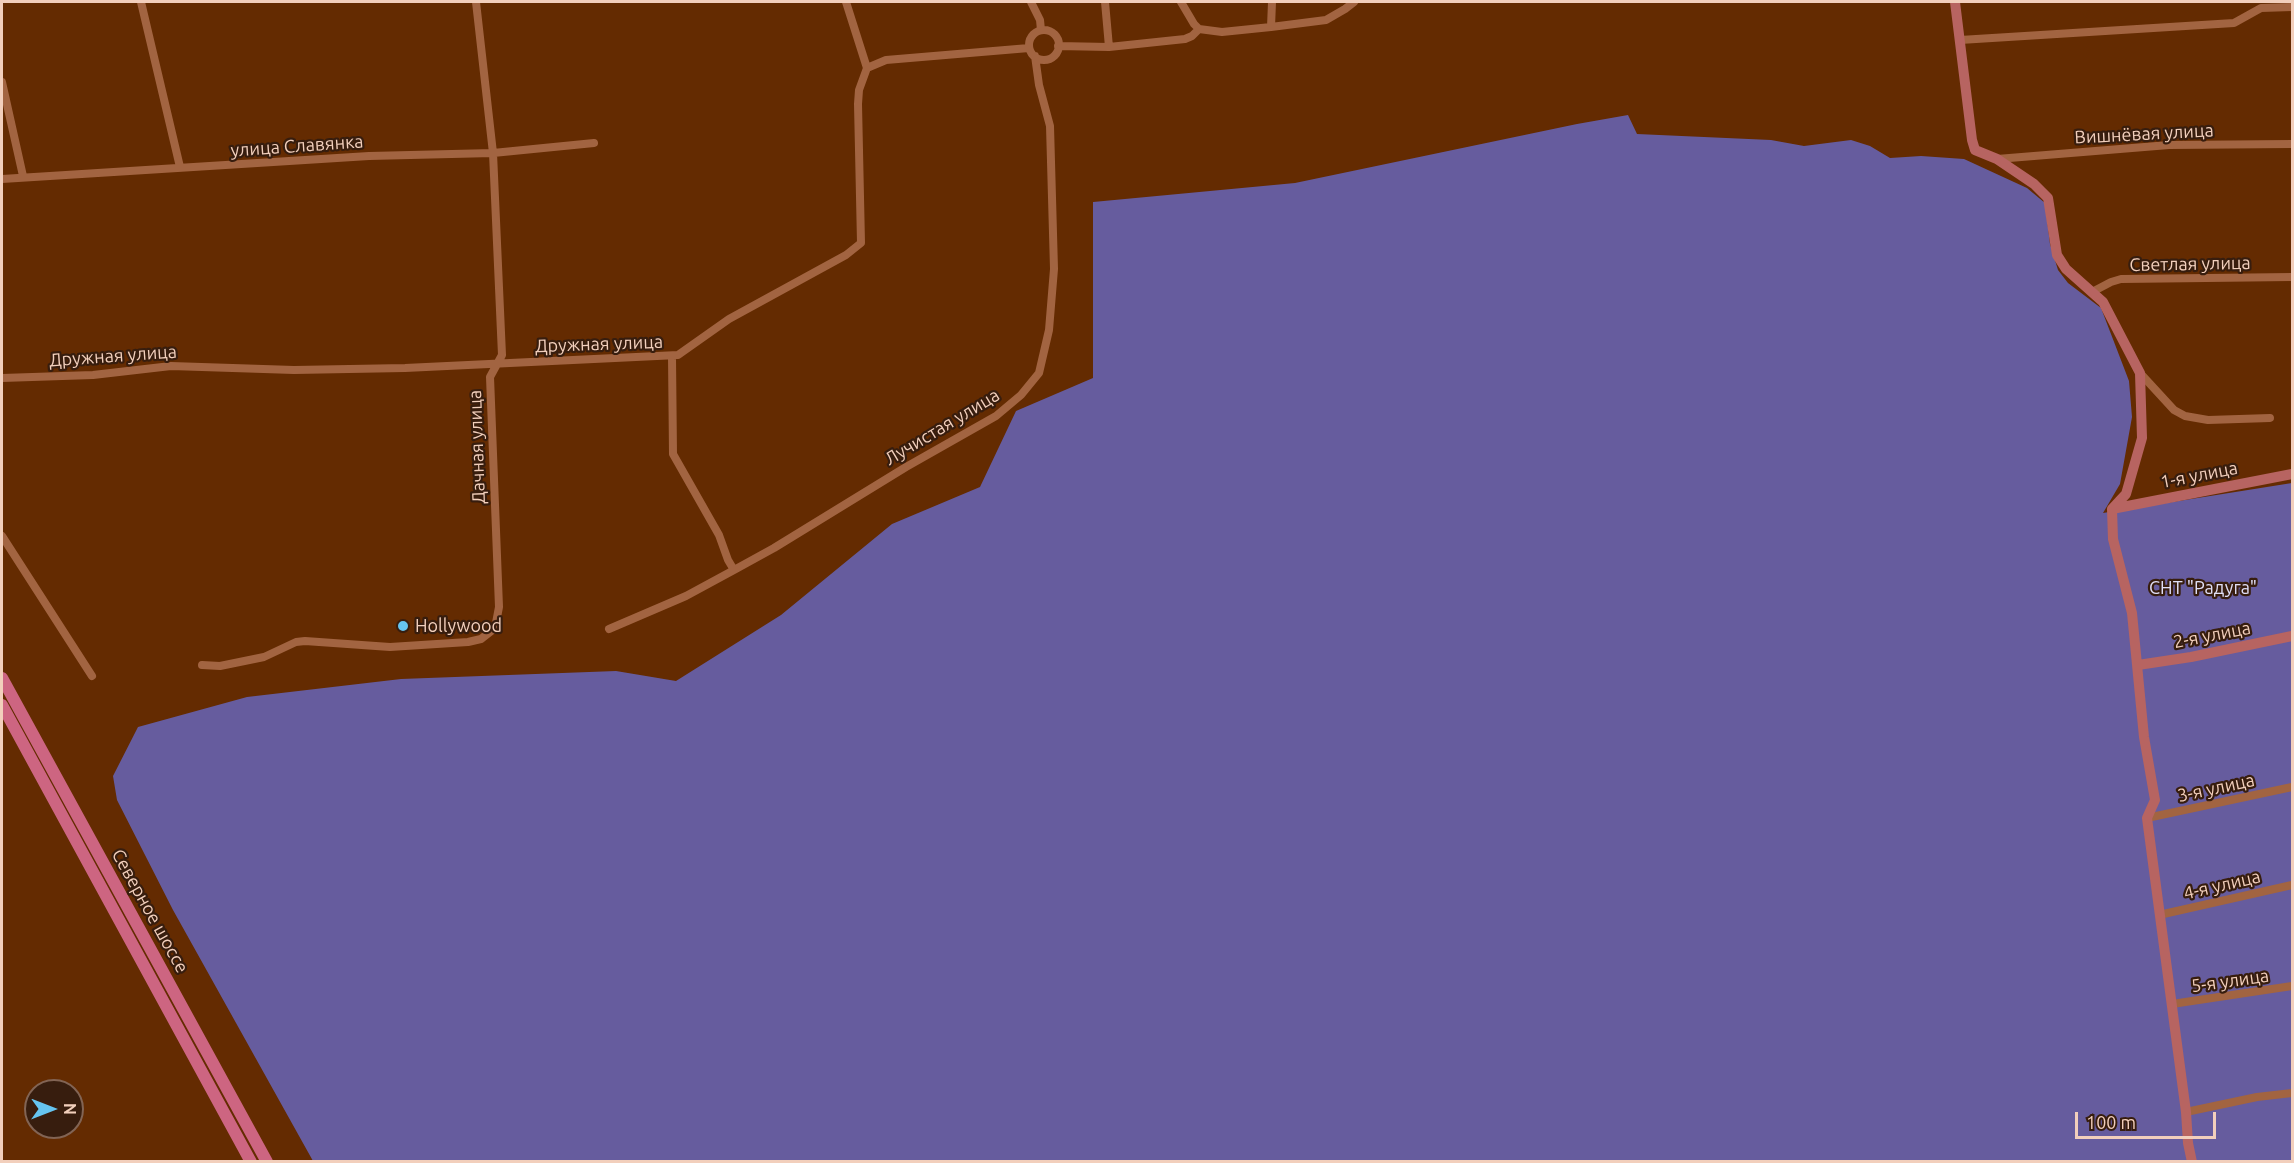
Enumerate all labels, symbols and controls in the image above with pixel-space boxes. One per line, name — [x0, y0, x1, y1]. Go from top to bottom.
street label: Вишнёвая улица — [2074, 120, 2214, 148]
street label: улица Славянка — [230, 131, 364, 161]
street label: Светлая улица — [2129, 252, 2251, 276]
street label: Дружная улица — [535, 331, 663, 357]
street label: Дружная улица — [48, 341, 178, 371]
street label: Лучистая улица — [881, 384, 1003, 470]
street label: Дачная улица — [464, 390, 490, 504]
street label: 1-я улица — [2158, 457, 2240, 493]
park label: СНТ "Радуга" — [2149, 577, 2257, 599]
place label: Hollywood — [415, 615, 502, 637]
street label: 2-я улица — [2171, 617, 2253, 653]
marker: Hollywood — [396, 619, 410, 633]
street label: 3-я улица — [2175, 769, 2257, 807]
street label: Северное шоссе — [107, 845, 193, 977]
street label: 4-я улица — [2181, 866, 2263, 904]
street label: 5-я улица — [2190, 965, 2270, 997]
north arrow — [24, 1079, 84, 1139]
scale bar — [2078, 1100, 2219, 1138]
text: N — [61, 1103, 79, 1115]
text: 100 m — [2086, 1112, 2136, 1132]

